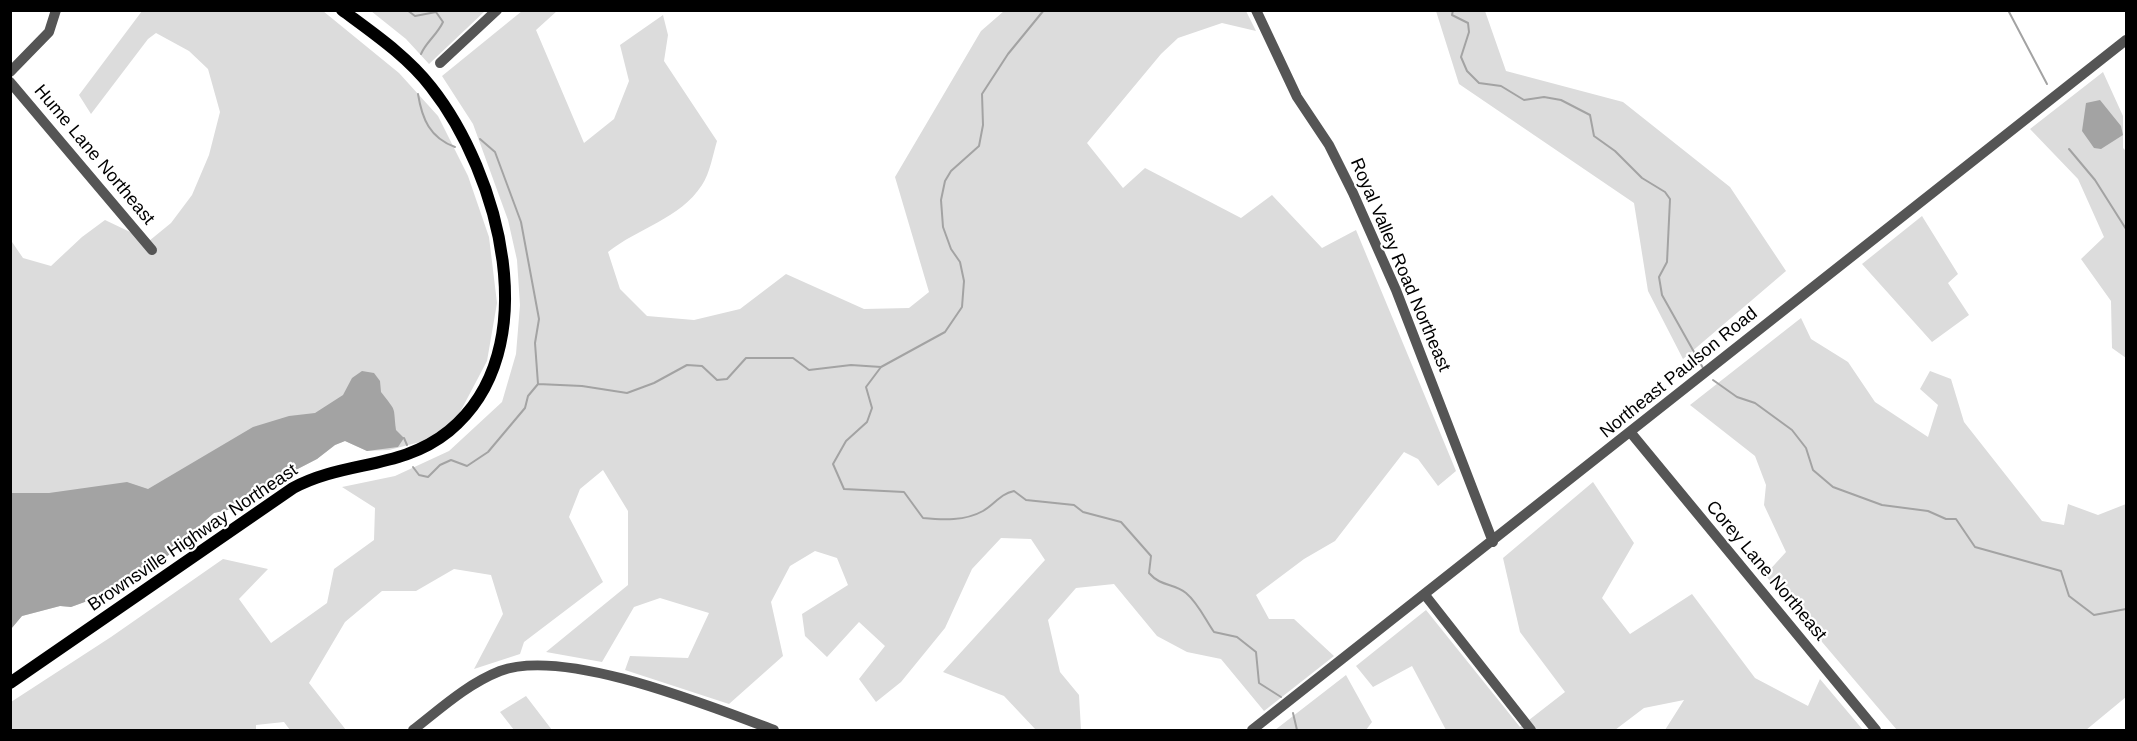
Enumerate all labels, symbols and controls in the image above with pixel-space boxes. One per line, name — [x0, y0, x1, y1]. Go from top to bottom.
street label: Hume Lane Northeast — [29, 81, 159, 229]
street label: Royal Valley Road Northeast — [1345, 155, 1455, 375]
street label: Northeast Paulson Road — [1596, 303, 1762, 443]
street label: Brownsville Highway Northeast — [84, 460, 302, 616]
street label: Corey Lane Northeast — [1701, 497, 1831, 645]

